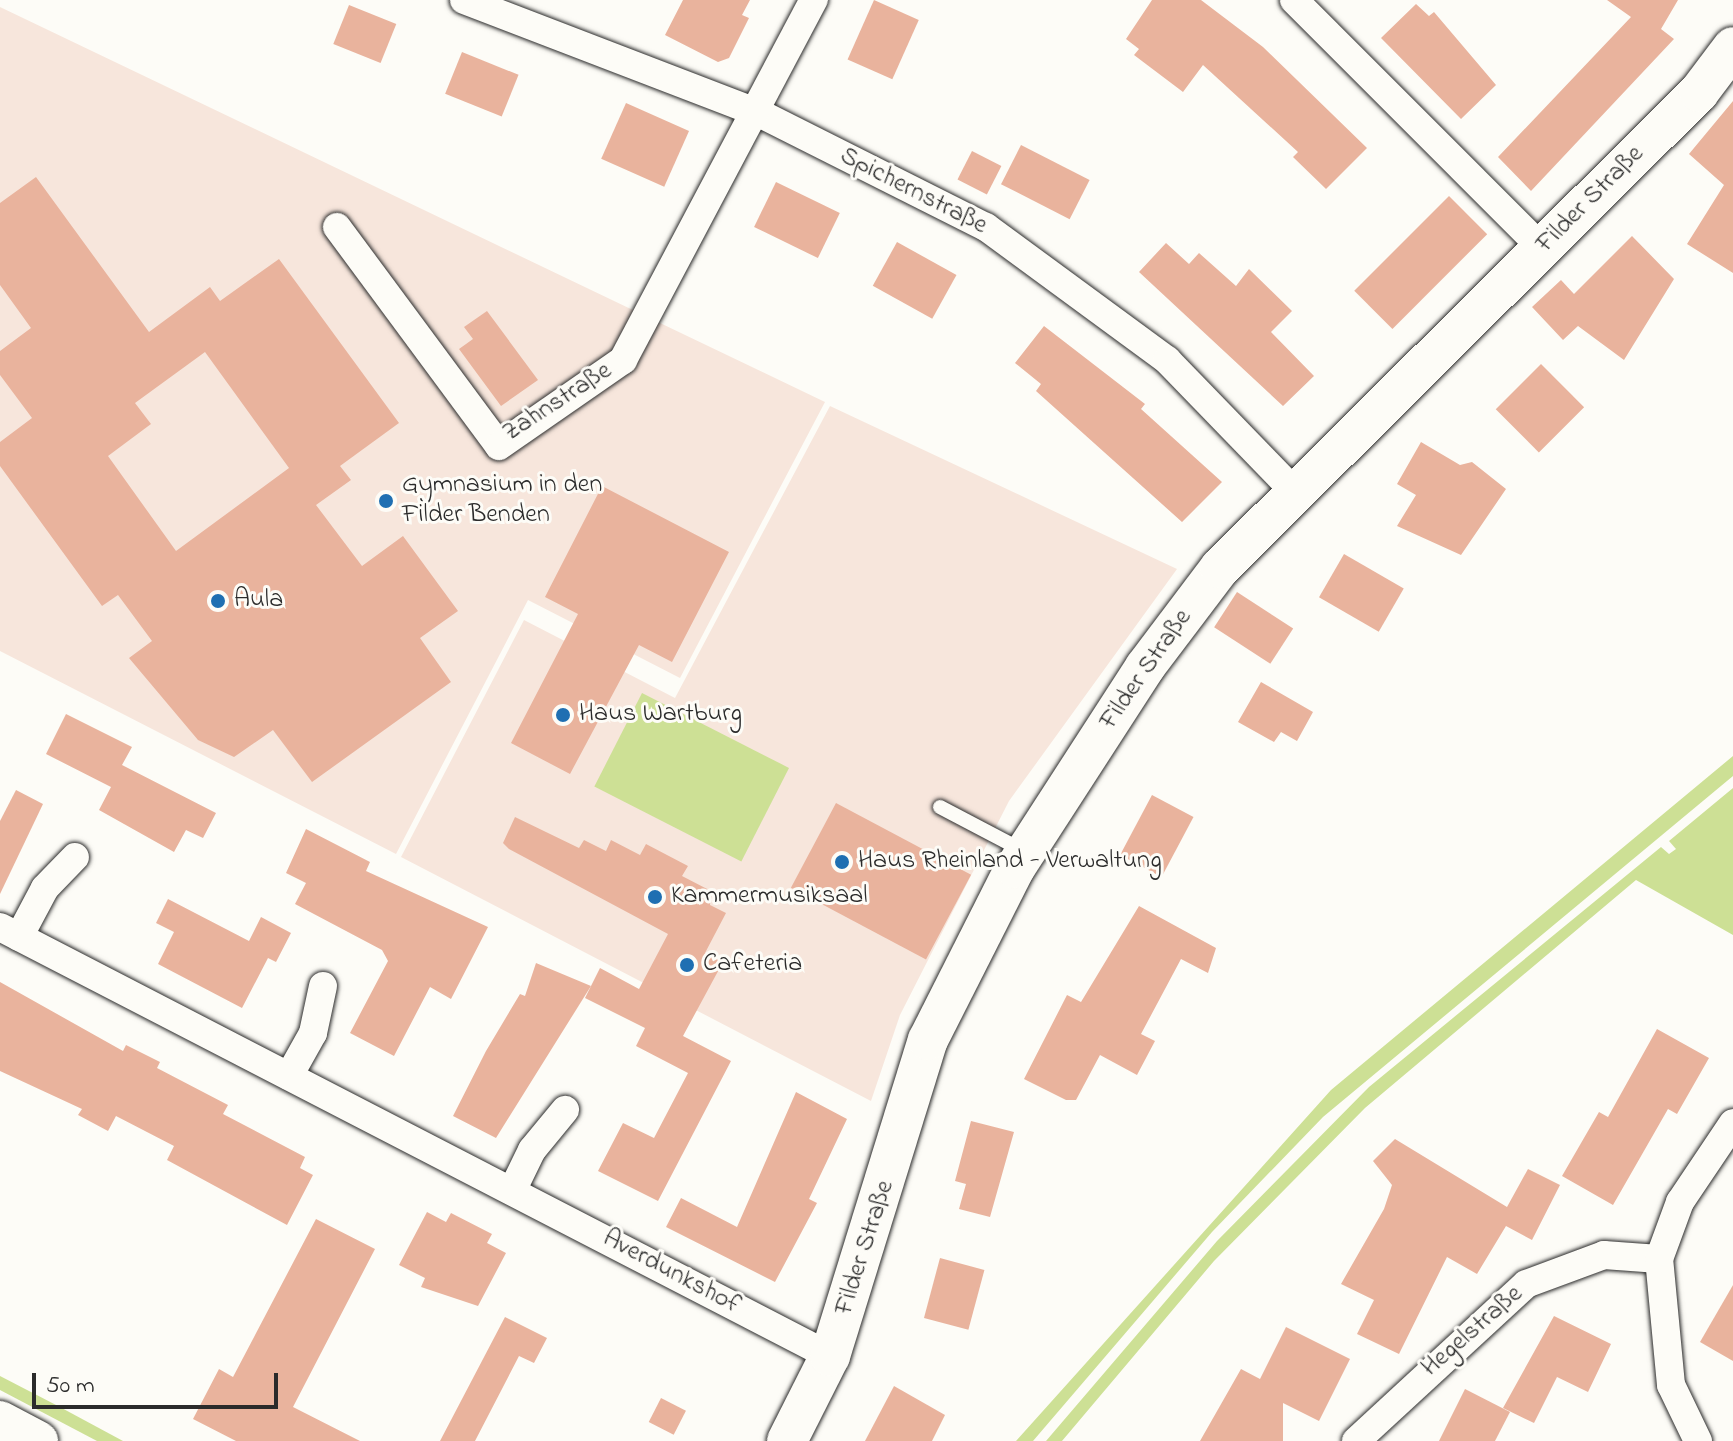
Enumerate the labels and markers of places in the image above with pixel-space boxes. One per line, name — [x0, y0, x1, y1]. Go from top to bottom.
place label: Gymnasium in den Filder Benden — [402, 470, 602, 532]
marker: Gymnasium in den Filder Benden — [377, 492, 395, 510]
place label: Aula — [234, 585, 283, 617]
marker: Aula — [209, 592, 227, 610]
place label: Haus Wartburg — [579, 699, 742, 731]
marker: Haus Wartburg — [554, 706, 572, 724]
place label: Haus Rheinland - Verwaltung — [858, 846, 1162, 878]
marker: Haus Rheinland - Verwaltung — [833, 853, 851, 871]
place label: Kammermusiksaal — [671, 881, 868, 913]
marker: Kammermusiksaal — [646, 888, 664, 906]
place label: Cafeteria — [703, 949, 802, 981]
marker: Cafeteria — [678, 956, 696, 974]

